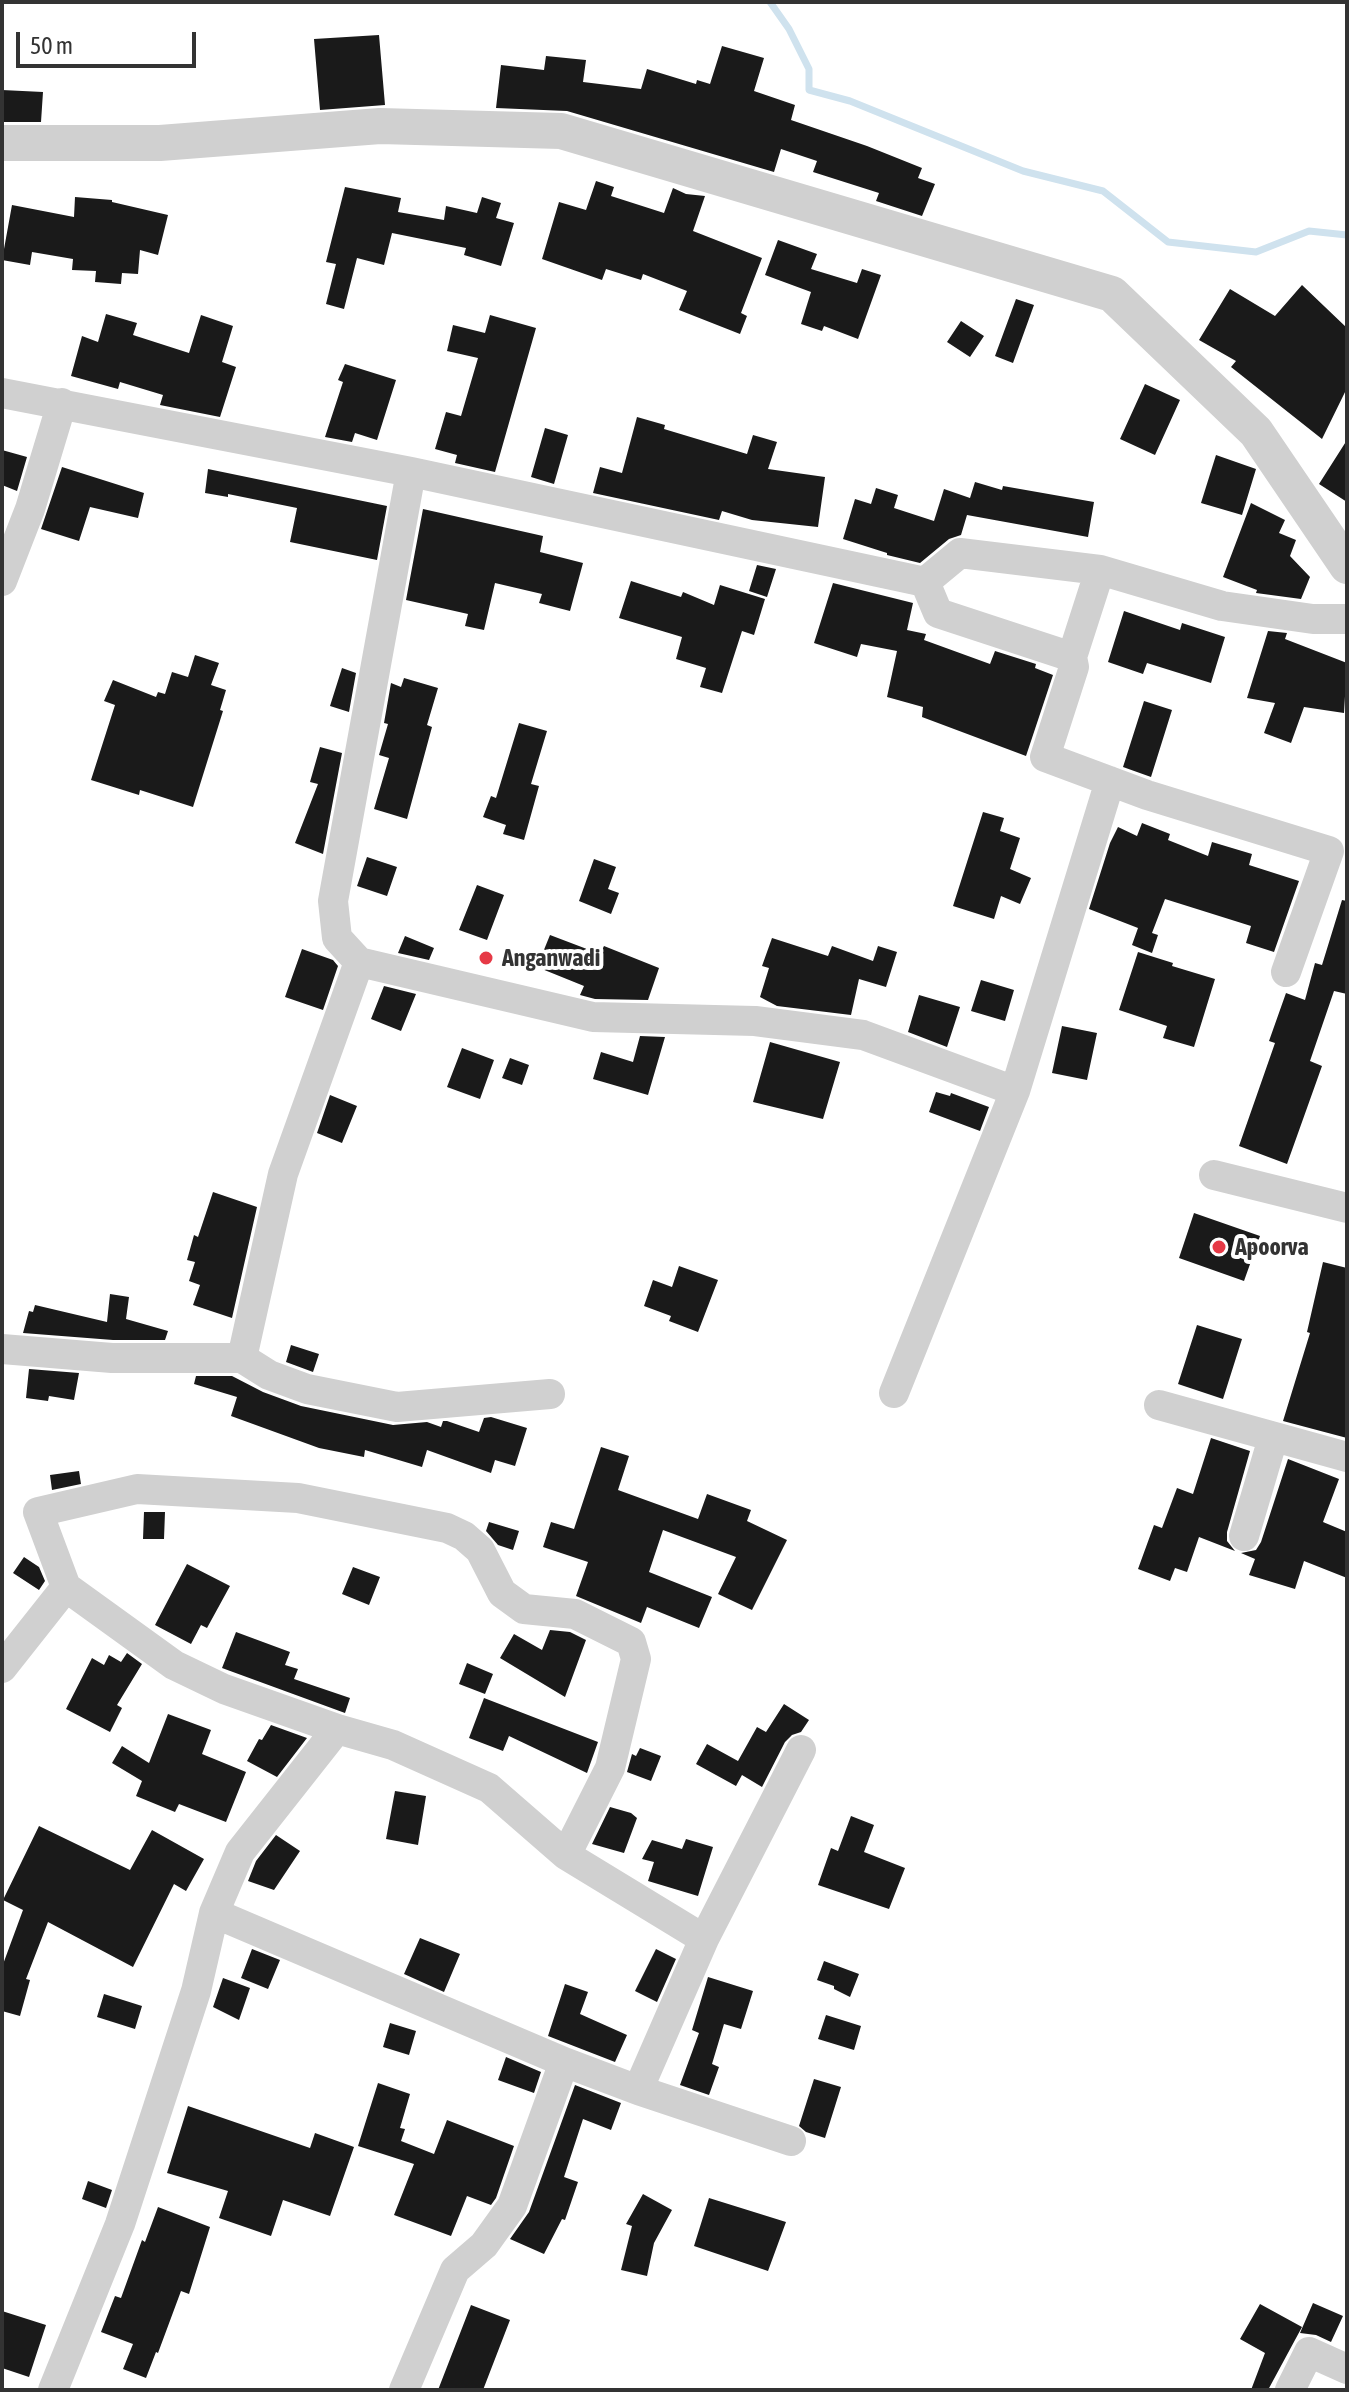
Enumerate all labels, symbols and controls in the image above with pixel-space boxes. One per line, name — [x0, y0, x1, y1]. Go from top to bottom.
scale bar — [20, 16, 200, 66]
text: 50 m — [30, 32, 73, 59]
place label: Anganwadi — [502, 944, 600, 972]
marker: Anganwadi — [477, 949, 495, 967]
place label: Apoorva — [1235, 1233, 1309, 1261]
marker: Apoorva — [1210, 1238, 1228, 1256]

